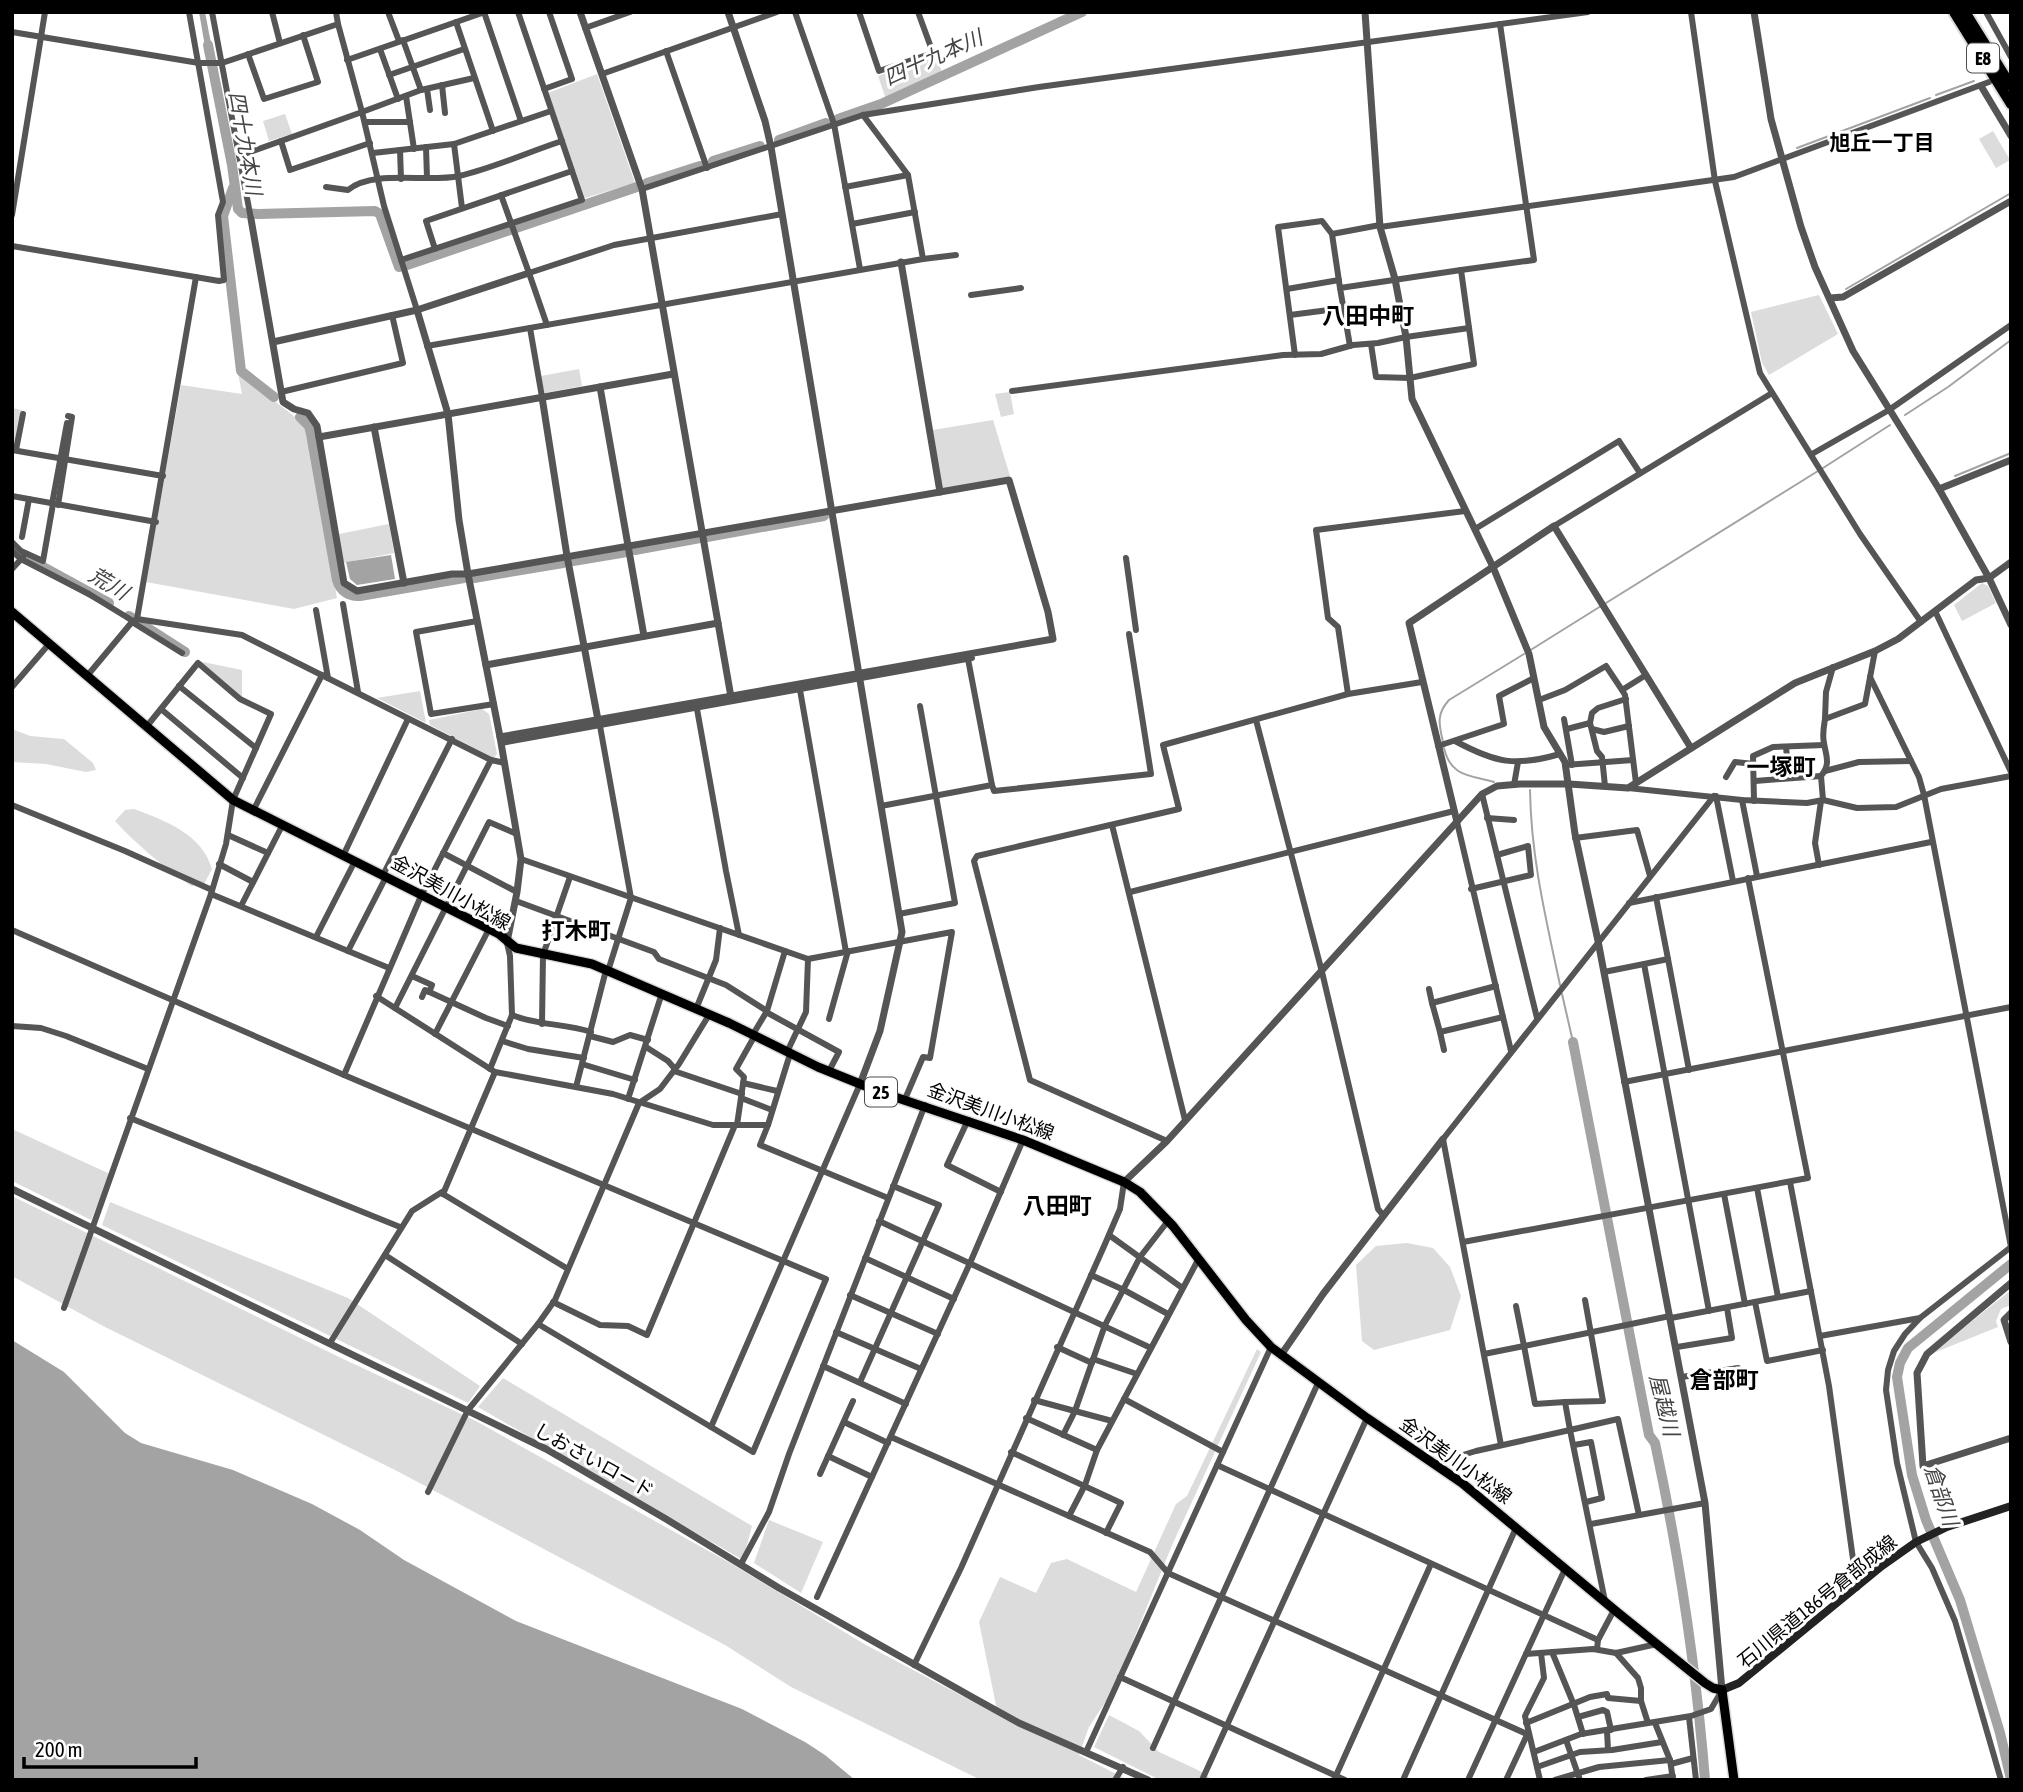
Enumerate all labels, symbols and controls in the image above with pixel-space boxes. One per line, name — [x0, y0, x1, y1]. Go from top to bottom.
water label: 四十九本川 — [880, 24, 988, 89]
road number: E8 — [1967, 44, 1999, 72]
water label: 四十九本川 — [225, 89, 267, 199]
district label: 旭丘一丁目 — [1830, 130, 1935, 154]
district label: 八田中町 — [1322, 303, 1414, 329]
water label: 荒川 — [85, 562, 135, 605]
district label: 一塚町 — [1747, 754, 1816, 780]
street label: 金沢美川小松線 — [387, 850, 515, 934]
district label: 打木町 — [542, 918, 611, 944]
road number: 25 — [865, 1078, 897, 1106]
street label: 金沢美川小松線 — [925, 1078, 1057, 1144]
district label: 八田町 — [1023, 1193, 1092, 1219]
district label: 倉部町 — [1690, 1367, 1759, 1393]
water label: 屋越川 — [1646, 1372, 1685, 1440]
street label: 金沢美川小松線 — [1396, 1412, 1516, 1508]
street label: しおさいロード — [530, 1418, 658, 1502]
water label: 倉部川 — [1920, 1461, 1964, 1531]
street label: 石川県道186号倉部成線 — [1733, 1530, 1901, 1672]
scale bar — [24, 1726, 196, 1770]
text: 200 m — [35, 1737, 83, 1761]

